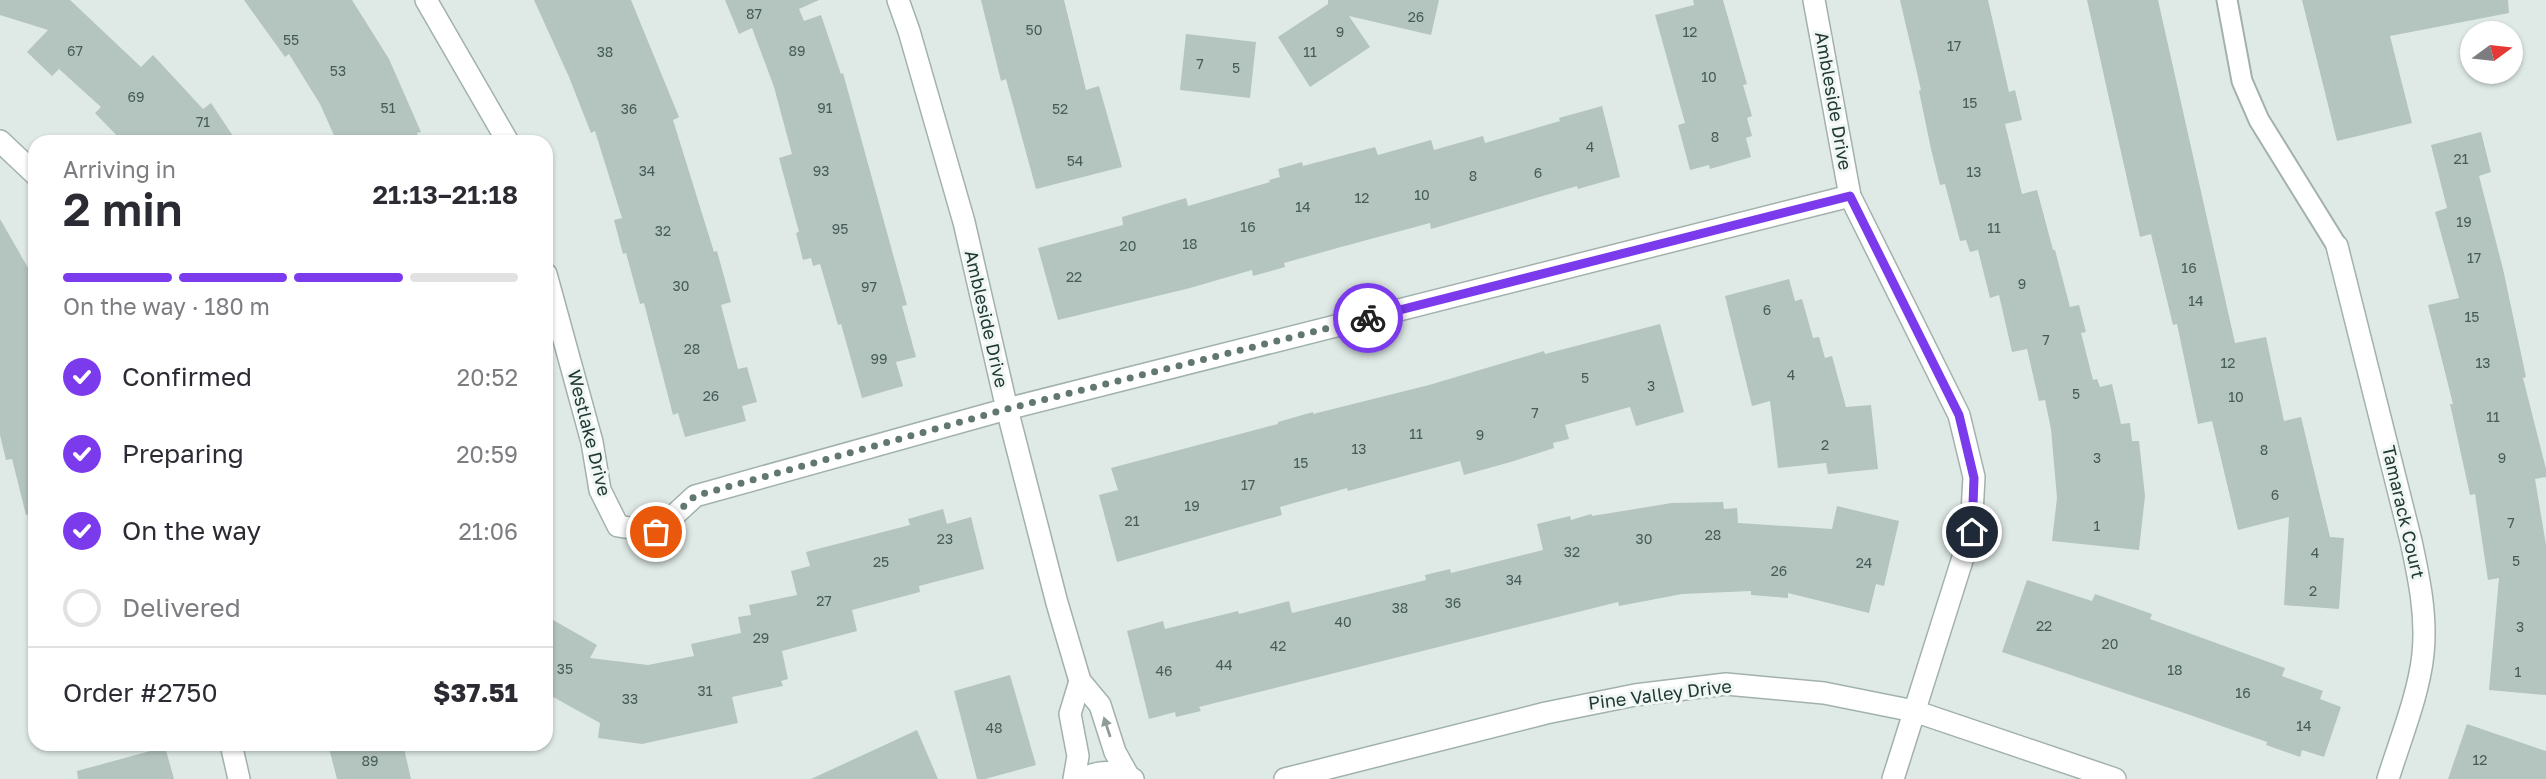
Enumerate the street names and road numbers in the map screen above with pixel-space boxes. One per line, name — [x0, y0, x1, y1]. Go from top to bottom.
street label: Ambleside Drive — [1811, 30, 1857, 172]
street label: Ambleside Drive — [961, 248, 1013, 389]
street label: Westlake Drive — [564, 367, 616, 498]
street label: Tamarack Court — [2378, 443, 2430, 580]
street label: Pine Valley Drive — [1587, 674, 1733, 714]

